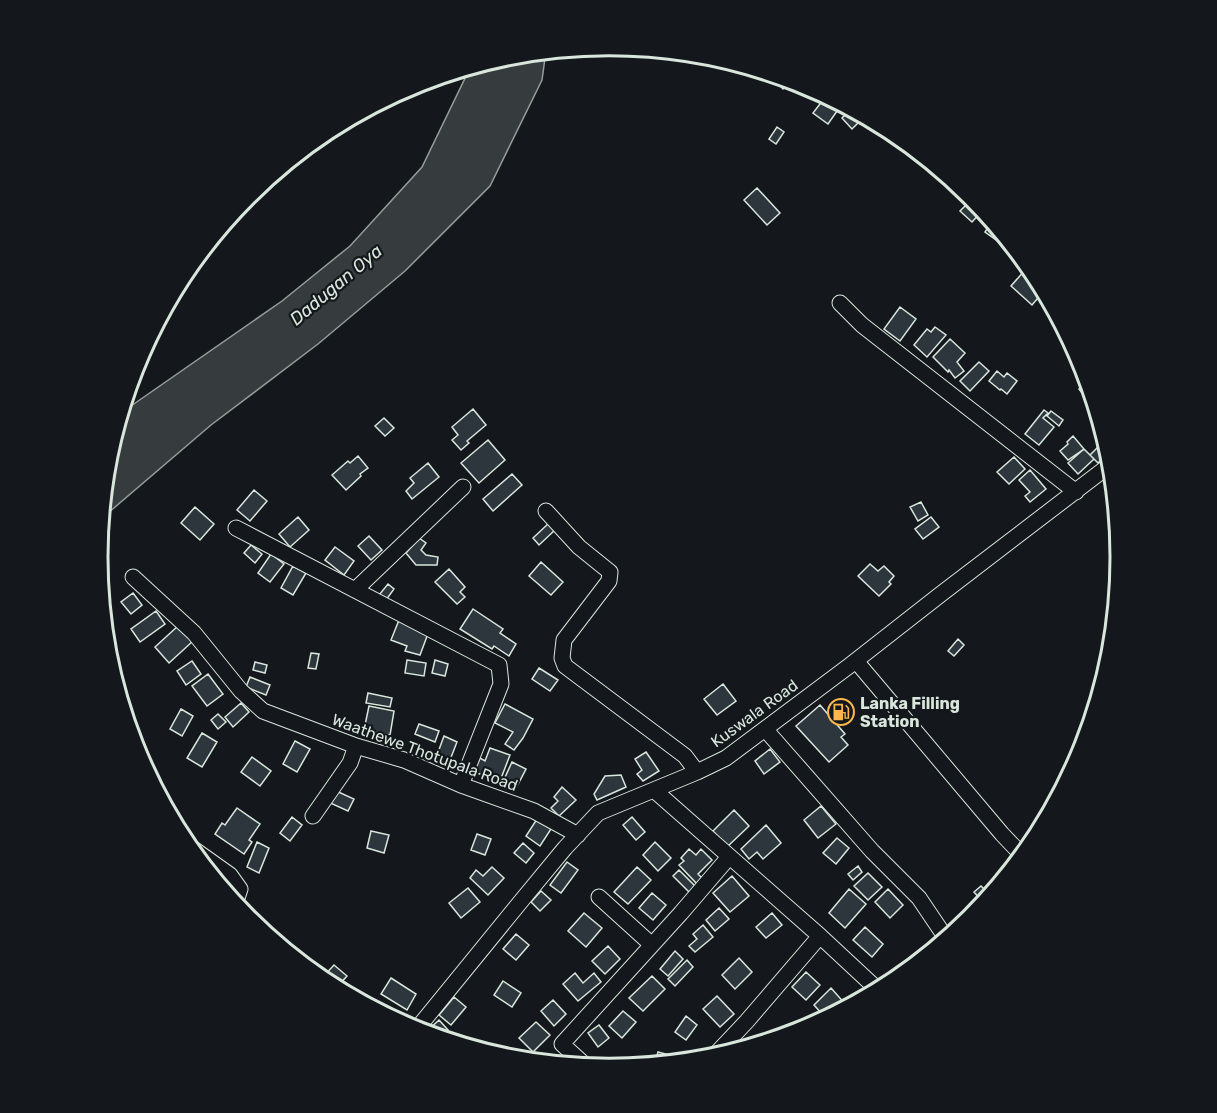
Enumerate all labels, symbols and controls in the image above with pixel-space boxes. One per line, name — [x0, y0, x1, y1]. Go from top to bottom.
water label: Dadugan Oya — [285, 240, 387, 330]
street label: Kuswala Road — [707, 675, 801, 751]
place label: Lanka Filling Station — [860, 694, 960, 731]
fuel station icon: Lanka Filling Station — [826, 697, 856, 727]
street label: Waathewe Thotupala Road — [329, 710, 520, 795]

